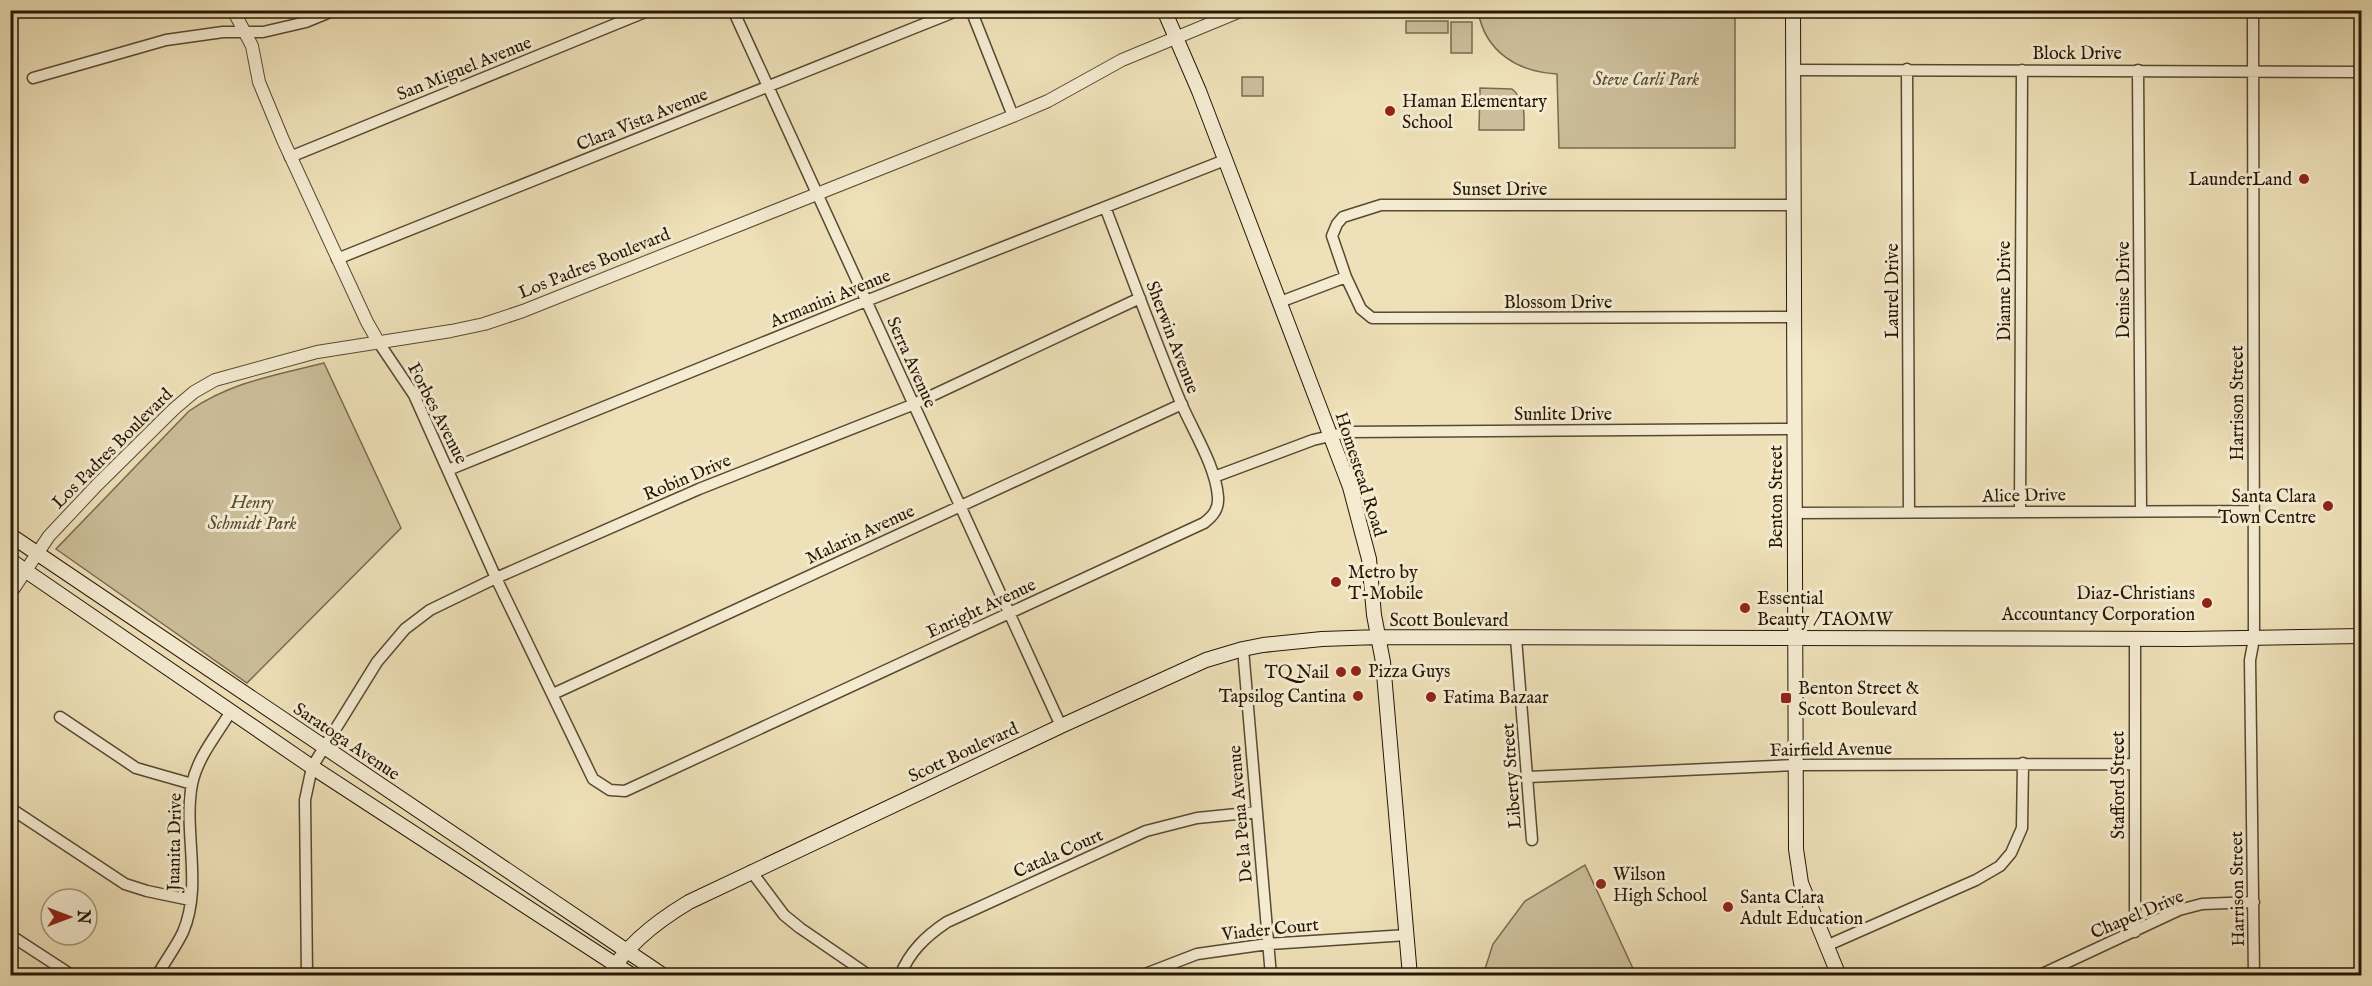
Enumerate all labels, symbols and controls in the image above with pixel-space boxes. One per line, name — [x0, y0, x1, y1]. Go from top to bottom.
street label: San Miguel Avenue — [394, 32, 535, 107]
street label: Block Drive — [2032, 43, 2122, 66]
park label: Steve Carli Park — [1593, 69, 1699, 92]
street label: Clara Vista Avenue — [573, 84, 712, 157]
place label: Haman Elementary School — [1402, 91, 1547, 135]
marker: Haman Elementary School — [1383, 104, 1397, 118]
place label: LaunderLand — [2188, 169, 2292, 192]
marker: LaunderLand — [2297, 172, 2311, 186]
street label: Sunset Drive — [1453, 179, 1547, 202]
street label: Los Padres Boulevard — [515, 223, 674, 305]
street label: Dianne Drive — [1994, 241, 2017, 341]
street label: Denise Drive — [2113, 241, 2136, 339]
street label: Laurel Drive — [1882, 243, 1905, 339]
street label: Armanini Avenue — [766, 265, 894, 334]
street label: Sherwin Avenue — [1140, 278, 1204, 397]
street label: Blossom Drive — [1504, 292, 1612, 315]
street label: Serra Avenue — [880, 313, 941, 412]
street label: Harrison Street — [2227, 345, 2250, 461]
street label: Forbes Avenue — [401, 359, 472, 468]
street label: Los Padres Boulevard — [48, 384, 179, 514]
street label: Sunlite Drive — [1514, 404, 1612, 427]
street label: Homestead Road — [1329, 409, 1391, 540]
street label: Benton Street — [1766, 445, 1789, 549]
street label: Robin Drive — [640, 450, 735, 507]
street label: Alice Drive — [1981, 484, 2066, 509]
place label: Santa Clara Town Centre — [2218, 486, 2316, 530]
park label: Henry Schmidt Park — [207, 492, 297, 536]
marker: Santa Clara Town Centre — [2321, 499, 2335, 513]
street label: Malarin Avenue — [803, 500, 919, 571]
place label: Metro by T-Mobile — [1348, 562, 1423, 606]
street label: Enright Avenue — [923, 574, 1040, 645]
marker: Metro by T-Mobile — [1329, 575, 1343, 589]
place label: Diaz-Christians Accountancy Corporation — [2001, 583, 2195, 627]
place label: Essential Beauty /TAOMW — [1757, 588, 1894, 632]
marker: Diaz-Christians Accountancy Corporation — [2200, 596, 2214, 610]
marker: Essential Beauty /TAOMW — [1738, 601, 1752, 615]
street label: Scott Boulevard — [1390, 610, 1509, 633]
place label: Pizza Guys — [1368, 661, 1450, 684]
place label: TQ Nail — [1265, 662, 1329, 685]
marker: Pizza Guys — [1349, 664, 1363, 678]
marker: TQ Nail — [1334, 665, 1348, 679]
place label: Benton Street & Scott Boulevard — [1798, 678, 1919, 722]
place label: Tapsilog Cantina — [1219, 686, 1346, 709]
place label: Fatima Bazaar — [1443, 687, 1549, 710]
marker: Tapsilog Cantina — [1351, 689, 1365, 703]
marker: Fatima Bazaar — [1424, 690, 1438, 704]
marker: Benton Street & Scott Boulevard — [1779, 691, 1793, 705]
street label: Saratoga Avenue — [288, 698, 404, 786]
street label: Scott Boulevard — [905, 718, 1023, 789]
street label: Liberty Street — [1497, 722, 1528, 829]
street label: Stafford Street — [2108, 731, 2131, 839]
street label: Fairfield Avenue — [1770, 738, 1892, 763]
street label: De la Pena Avenue — [1224, 744, 1259, 884]
street label: Juanita Drive — [163, 793, 188, 893]
street label: Catala Court — [1010, 824, 1107, 884]
street label: Harrison Street — [2226, 831, 2251, 947]
place label: Wilson High School — [1613, 864, 1707, 908]
marker: Wilson High School — [1594, 877, 1608, 891]
street label: Chapel Drive — [2088, 885, 2188, 945]
north arrow — [39, 887, 99, 947]
place label: Santa Clara Adult Education — [1739, 887, 1864, 931]
marker: Santa Clara Adult Education — [1721, 900, 1735, 914]
text: N — [72, 909, 92, 924]
street label: Viader Court — [1220, 914, 1320, 947]

